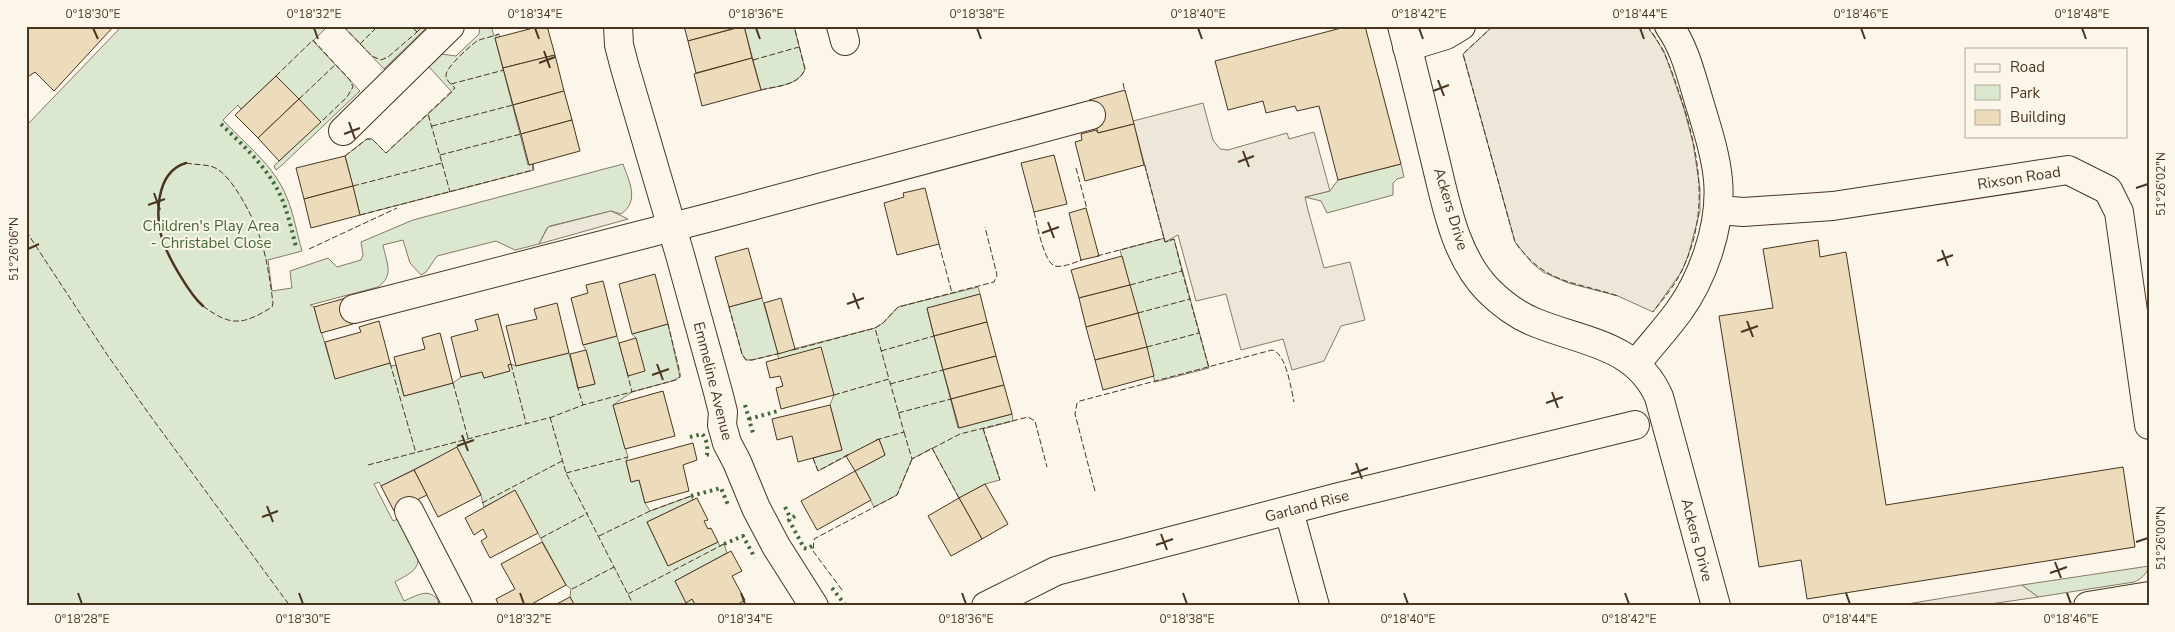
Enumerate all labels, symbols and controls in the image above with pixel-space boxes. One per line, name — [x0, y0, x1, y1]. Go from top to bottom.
text: 0°18'30"E — [66, 6, 120, 22]
text: 0°18'32"E — [287, 6, 341, 22]
text: 0°18'34"E — [508, 6, 562, 22]
text: 0°18'36"E — [729, 6, 783, 22]
text: 0°18'38"E — [950, 6, 1004, 22]
text: 0°18'40"E — [1171, 6, 1225, 22]
text: 0°18'42"E — [1392, 6, 1446, 22]
text: 0°18'44"E — [1613, 6, 1667, 22]
text: 0°18'46"E — [1834, 6, 1888, 22]
text: 0°18'48"E — [2055, 6, 2109, 22]
legend — [1965, 48, 2128, 138]
text: Road — [2010, 57, 2045, 77]
text: Park — [2010, 83, 2040, 103]
text: Building — [2010, 107, 2066, 127]
text: 51°26'02"N — [2153, 152, 2169, 216]
street label: Rixson Road — [1976, 162, 2062, 194]
street label: Ackers Drive — [1429, 165, 1473, 253]
park label: Children's Play Area - Christabel Close — [143, 216, 279, 253]
text: 51°26'06"N — [6, 217, 22, 281]
street label: Emmeline Avenue — [689, 320, 737, 442]
street label: Garland Rise — [1263, 485, 1351, 527]
street label: Ackers Drive — [1676, 496, 1718, 584]
text: 51°26'00"N — [2153, 506, 2169, 570]
text: 0°18'28"E — [55, 611, 109, 627]
text: 0°18'30"E — [276, 611, 330, 627]
text: 0°18'32"E — [497, 611, 551, 627]
text: 0°18'34"E — [718, 611, 772, 627]
text: 0°18'36"E — [939, 611, 993, 627]
text: 0°18'38"E — [1160, 611, 1214, 627]
text: 0°18'40"E — [1381, 611, 1435, 627]
text: 0°18'42"E — [1602, 611, 1656, 627]
text: 0°18'44"E — [1823, 611, 1877, 627]
text: 0°18'46"E — [2044, 611, 2098, 627]

